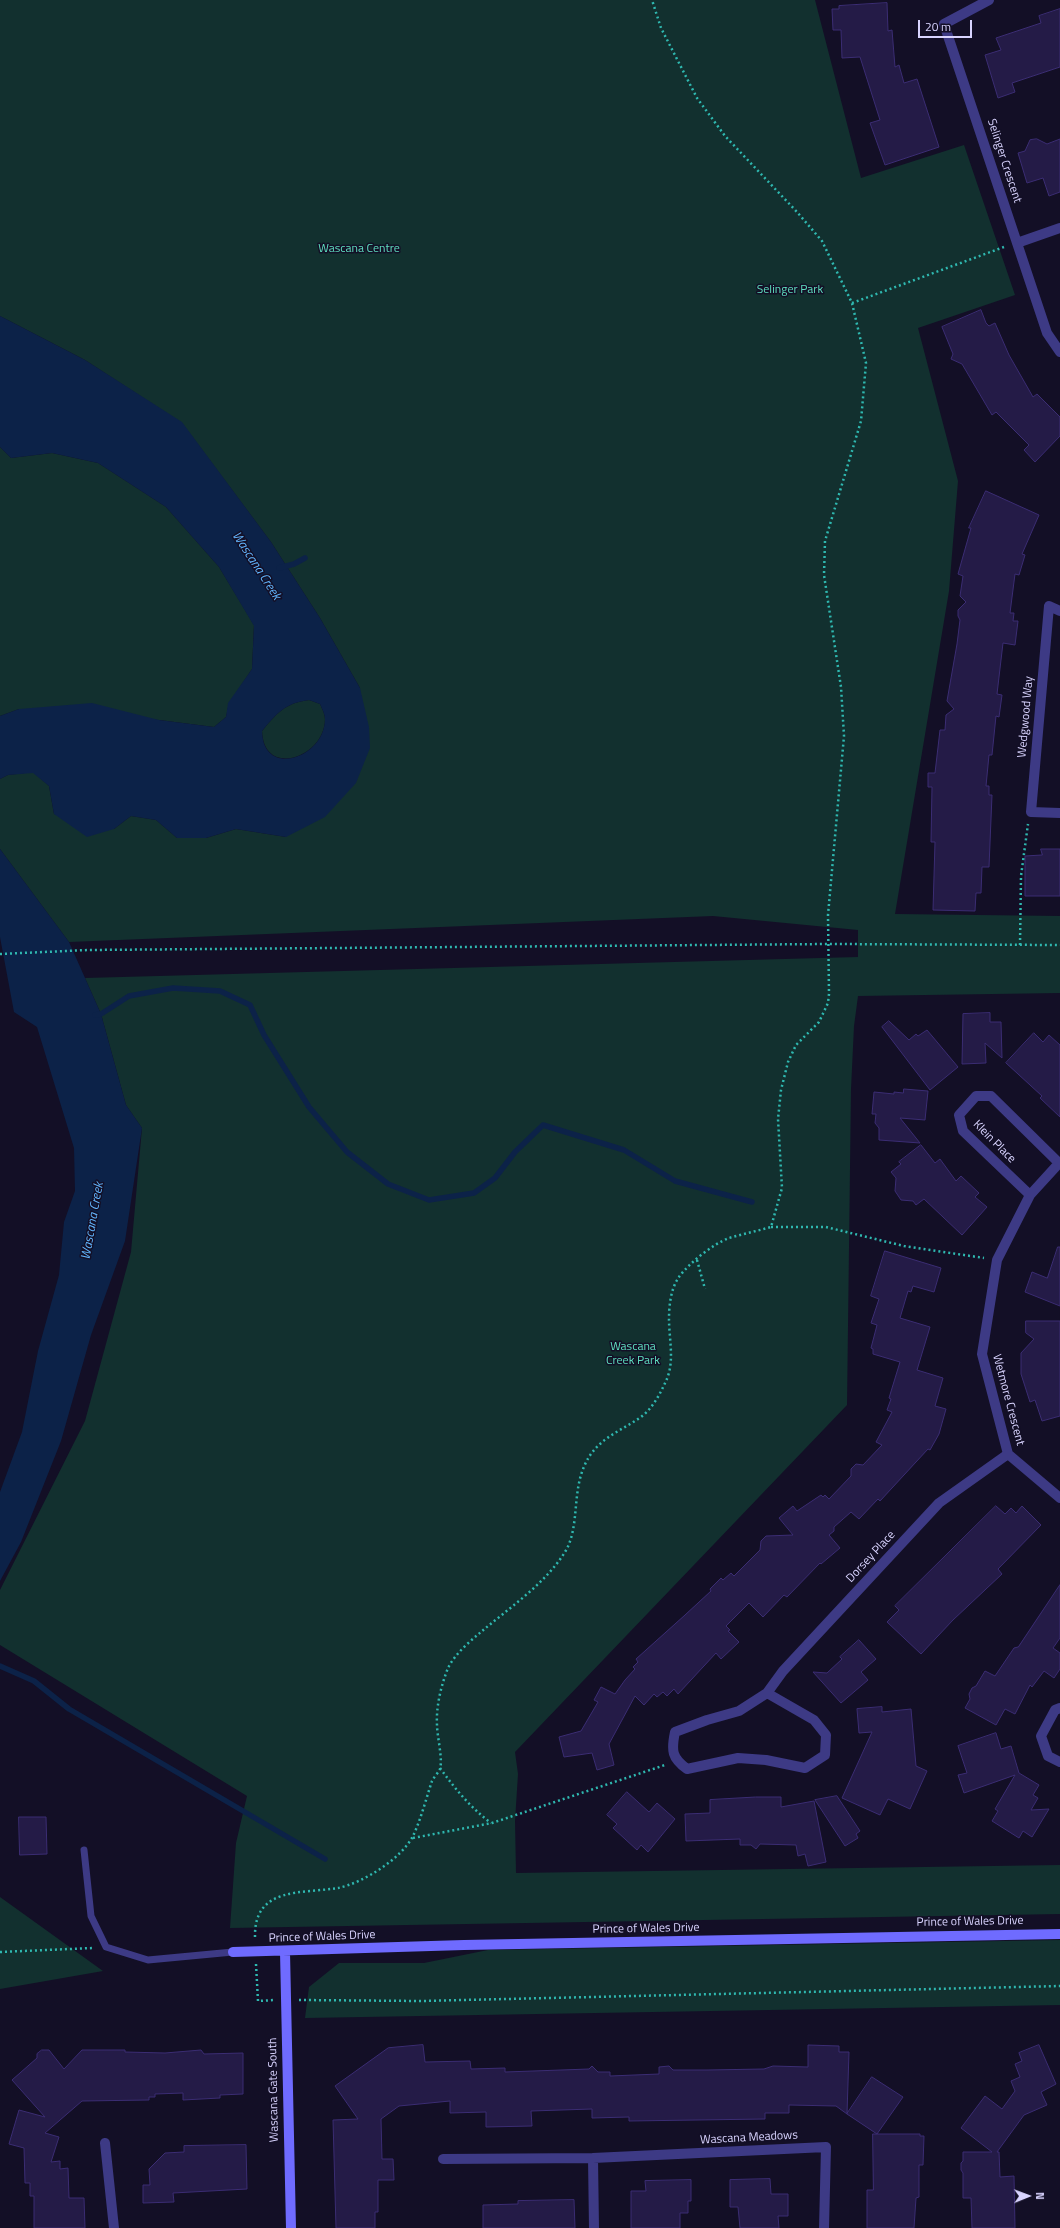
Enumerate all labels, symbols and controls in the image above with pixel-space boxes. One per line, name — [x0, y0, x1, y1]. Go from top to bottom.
scale bar — [920, 12, 974, 38]
text: 20 m — [925, 17, 951, 36]
street label: Selinger Crescent — [984, 117, 1024, 205]
park label: Wascana Centre — [318, 242, 400, 256]
park label: Selinger Park — [757, 283, 823, 297]
water label: Wascana Creek — [228, 529, 284, 603]
street label: Wedgwood Way — [1015, 676, 1037, 758]
street label: Klein Place — [970, 1118, 1018, 1166]
water label: Wascana Creek — [79, 1181, 107, 1261]
park label: Wascana Creek Park — [606, 1340, 660, 1368]
street label: Wetmore Crescent — [989, 1353, 1027, 1447]
street label: Dorsey Place — [843, 1528, 899, 1586]
street label: Prince of Wales Drive — [916, 1914, 1024, 1930]
street label: Prince of Wales Drive — [592, 1921, 700, 1937]
street label: Prince of Wales Drive — [268, 1928, 376, 1946]
street label: Wascana Gate South — [266, 2038, 282, 2142]
street label: Wascana Meadows — [700, 2128, 798, 2148]
north arrow — [1008, 2176, 1048, 2216]
text: N — [1032, 2192, 1048, 2200]

